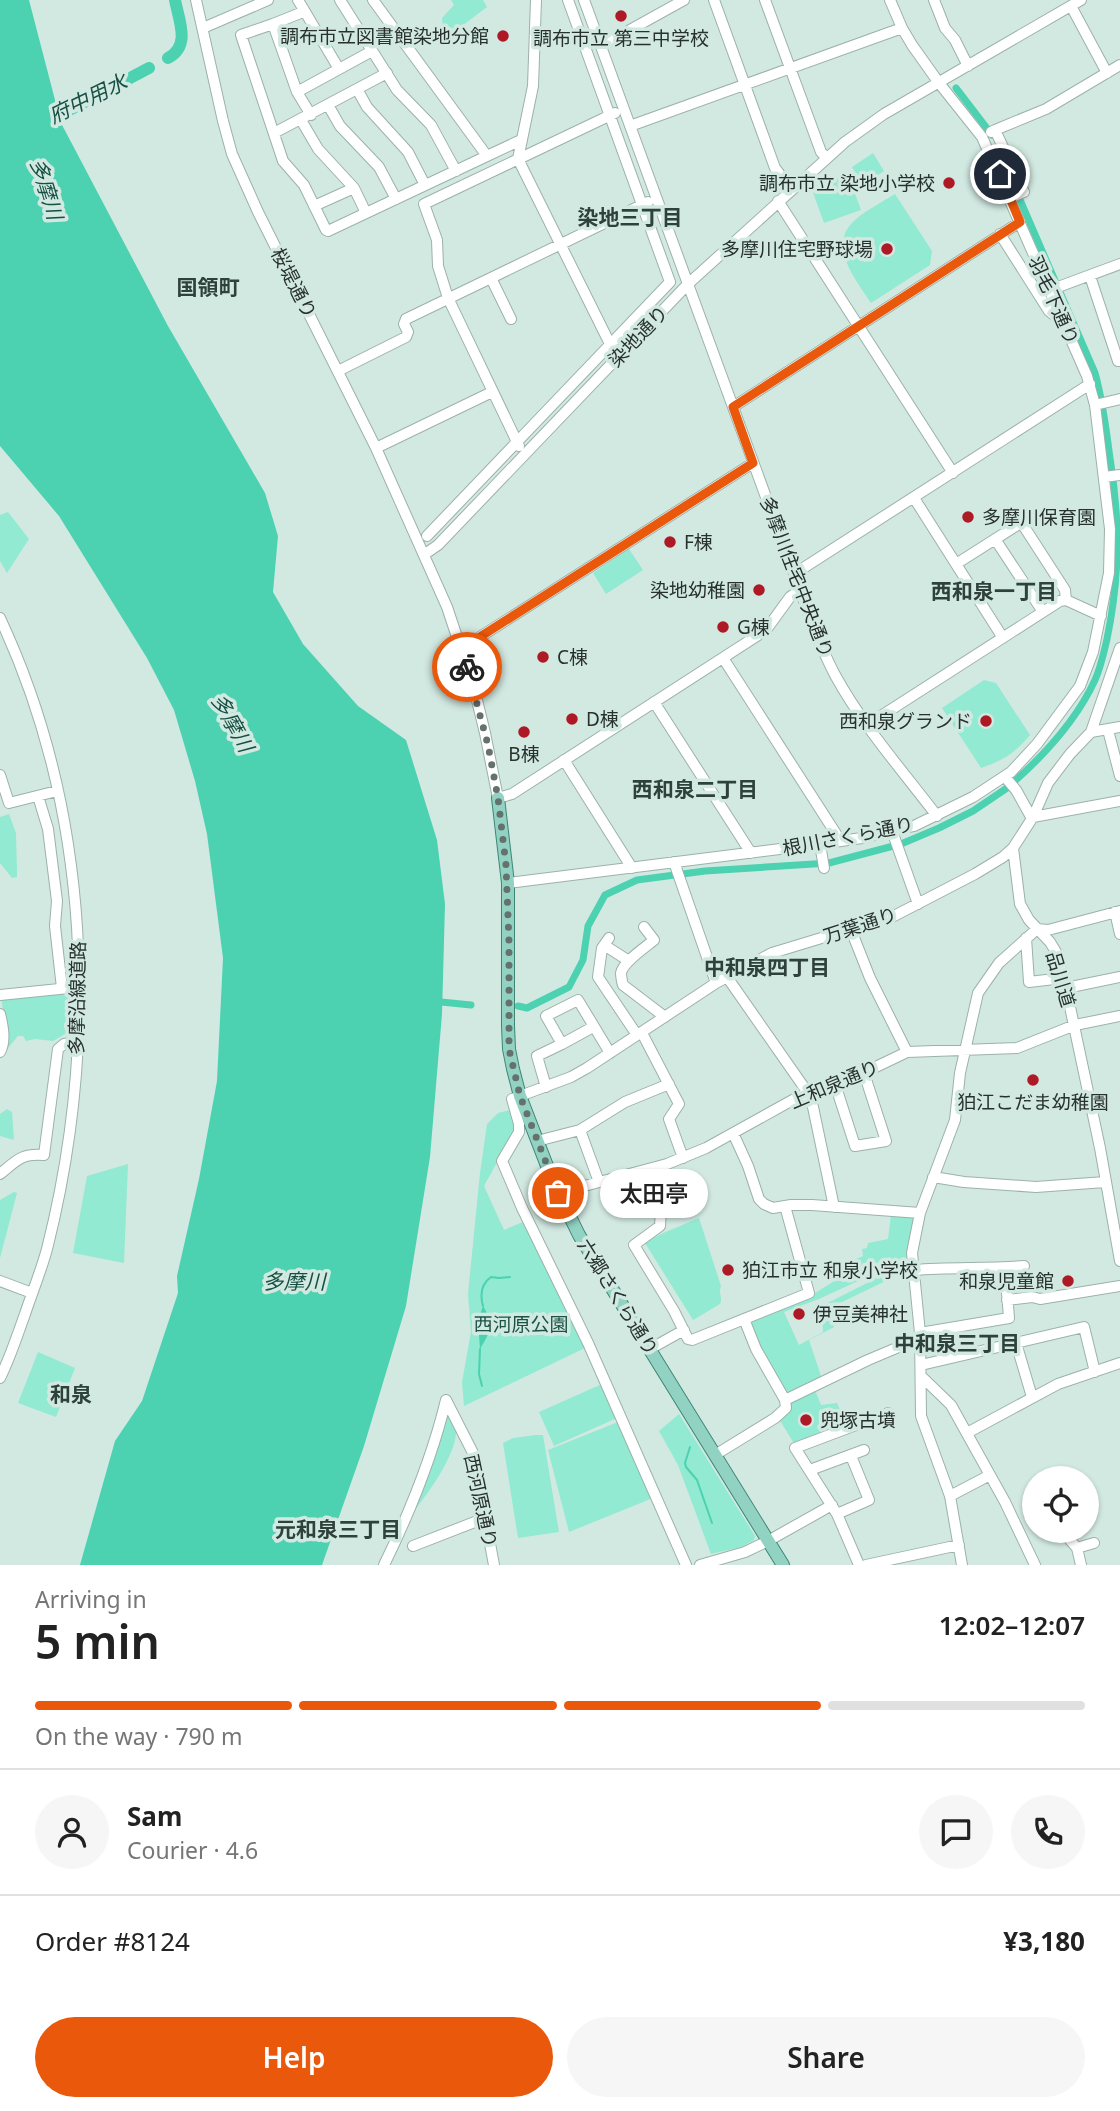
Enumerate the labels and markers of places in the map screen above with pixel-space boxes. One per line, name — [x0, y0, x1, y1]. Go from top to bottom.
marker: 調布市立 第三中学校 — [613, 8, 629, 24]
place label: 調布市立図書館染地分館 — [280, 23, 489, 49]
place label: 調布市立 第三中学校 — [533, 25, 709, 51]
marker: 調布市立図書館染地分館 — [495, 28, 511, 44]
pin — [970, 144, 1030, 204]
place label: 調布市立 染地小学校 — [759, 170, 935, 196]
marker: 調布市立 染地小学校 — [941, 175, 957, 191]
place label: 多摩川住宅野球場 — [721, 236, 873, 262]
marker: 多摩川住宅野球場 — [879, 241, 895, 257]
place label: 多摩川保育園 — [982, 504, 1096, 530]
marker: 多摩川保育園 — [960, 509, 976, 525]
place label: F棟 — [684, 529, 713, 555]
marker: F棟 — [662, 534, 678, 550]
place label: 染地幼稚園 — [650, 577, 745, 603]
marker: 染地幼稚園 — [751, 582, 767, 598]
place label: G棟 — [737, 614, 770, 640]
marker: G棟 — [715, 619, 731, 635]
place label: C棟 — [557, 644, 588, 670]
marker: C棟 — [535, 649, 551, 665]
place label: D棟 — [586, 706, 619, 732]
place label: 西和泉グランド — [839, 708, 972, 734]
marker: D棟 — [564, 711, 580, 727]
marker: 西和泉グランド — [978, 713, 994, 729]
marker: B棟 — [516, 724, 532, 740]
place label: B棟 — [508, 741, 540, 767]
marker: 狛江こだま幼稚園 — [1025, 1072, 1041, 1088]
place label: 狛江こだま幼稚園 — [957, 1089, 1109, 1115]
pin — [528, 1163, 588, 1223]
callout: 太田亭 — [600, 1168, 708, 1218]
place label: 狛江市立 和泉小学校 — [742, 1257, 918, 1283]
marker: 狛江市立 和泉小学校 — [720, 1262, 736, 1278]
place label: 和泉児童館 — [959, 1268, 1054, 1294]
marker: 和泉児童館 — [1060, 1273, 1076, 1289]
place label: 伊豆美神社 — [813, 1301, 908, 1327]
marker: 伊豆美神社 — [791, 1306, 807, 1322]
place label: 兜塚古墳 — [820, 1407, 896, 1433]
marker: 兜塚古墳 — [798, 1412, 814, 1428]

